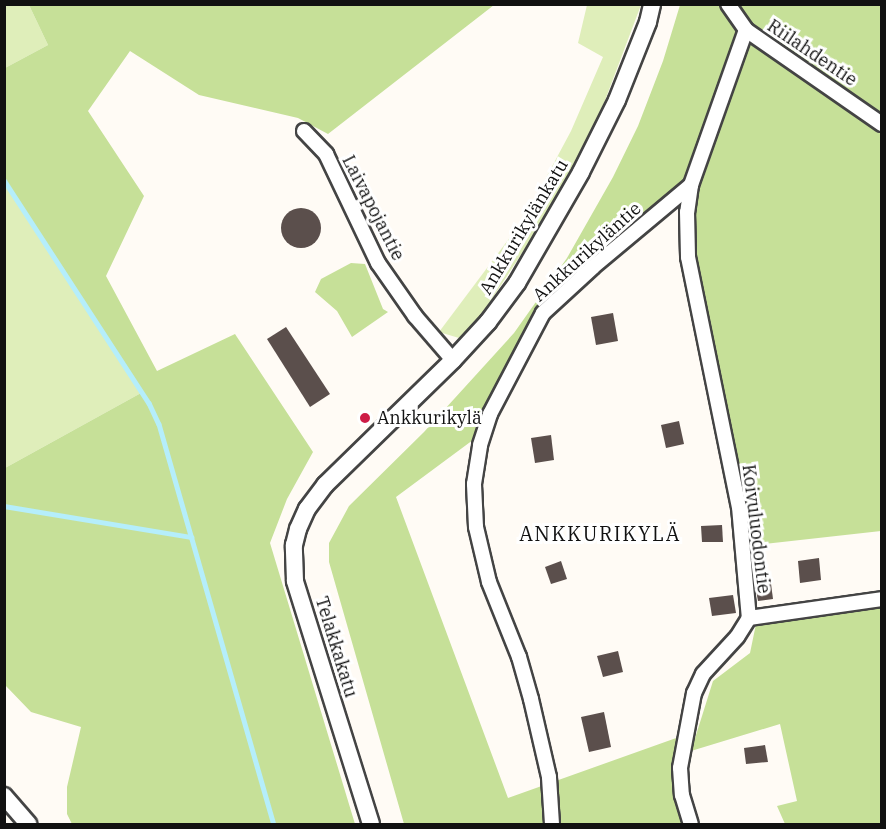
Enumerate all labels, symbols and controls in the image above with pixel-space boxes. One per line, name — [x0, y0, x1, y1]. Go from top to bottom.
street label: Riilahdentie — [763, 15, 861, 91]
street label: Laivapojantie — [337, 152, 409, 264]
street label: Ankkurikylänkatu — [475, 155, 573, 299]
street label: Ankkurikyläntie — [528, 198, 646, 306]
place label: Ankkurikylä — [377, 407, 482, 429]
marker: Ankkurikylä — [358, 411, 372, 425]
street label: Koivuluodontie — [737, 463, 775, 595]
district label: ANKKURIKYLÄ — [519, 521, 681, 545]
street label: Telakkakatu — [310, 594, 362, 700]

